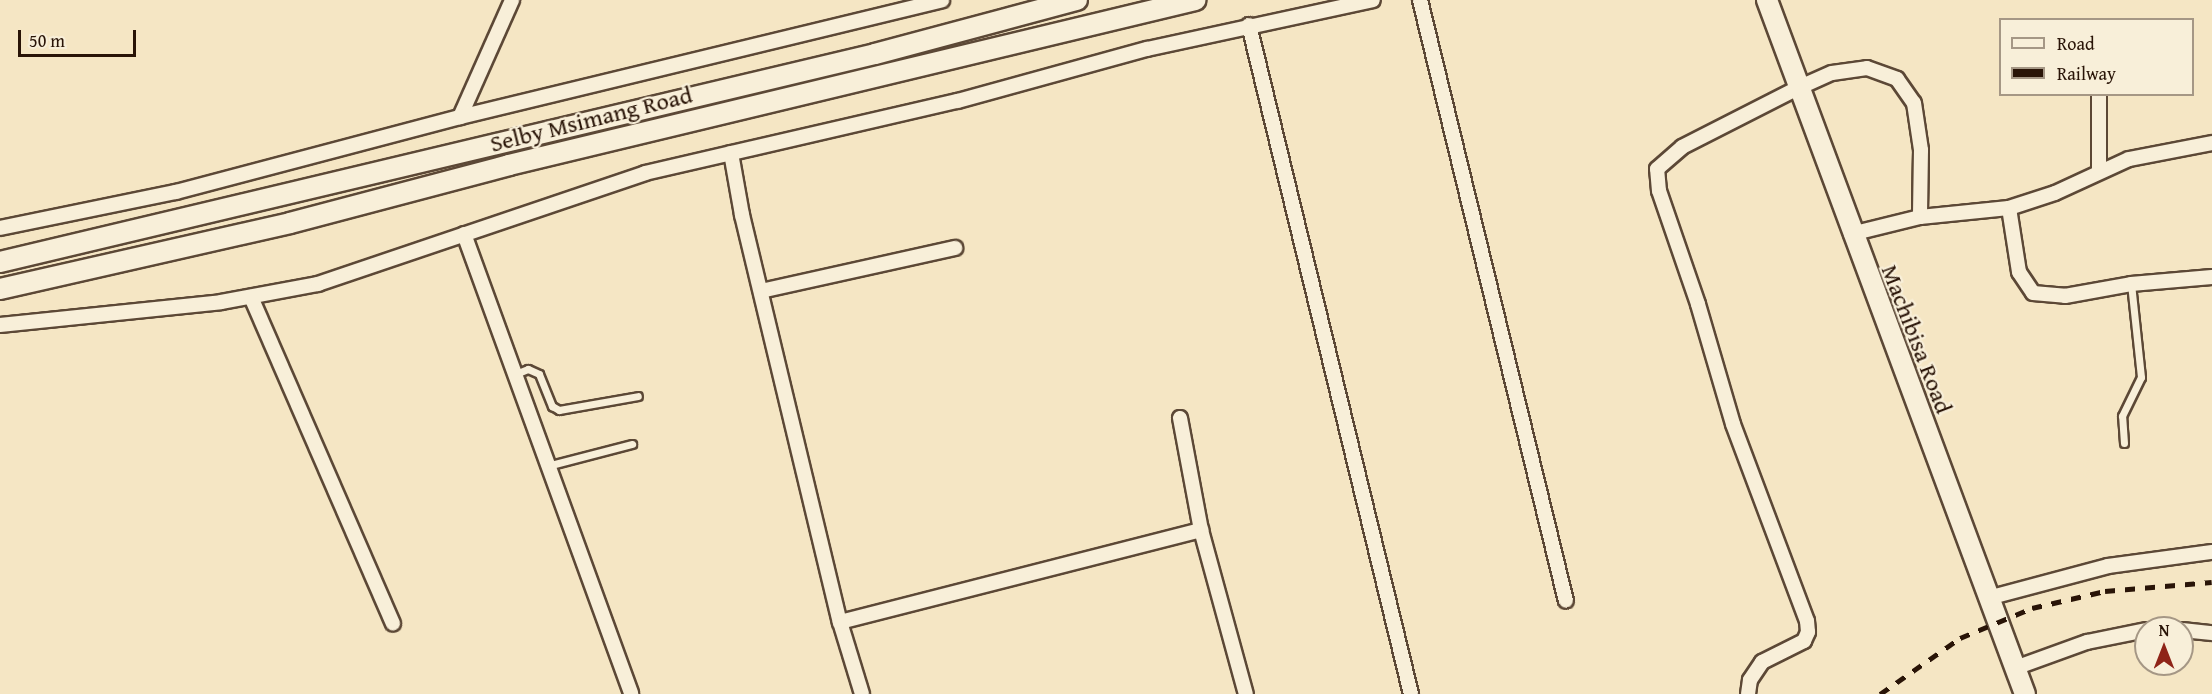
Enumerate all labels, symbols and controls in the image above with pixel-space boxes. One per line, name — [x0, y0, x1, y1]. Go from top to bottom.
scale bar — [21, 18, 140, 56]
legend — [1999, 18, 2194, 96]
text: 50 m — [29, 27, 65, 54]
text: Road — [2057, 30, 2095, 57]
text: Railway — [2057, 60, 2116, 87]
street label: Selby Msimang Road — [487, 80, 695, 158]
street label: Machibisa Road — [1875, 261, 1959, 417]
north arrow — [2134, 616, 2194, 676]
text: N — [2159, 618, 2169, 642]

